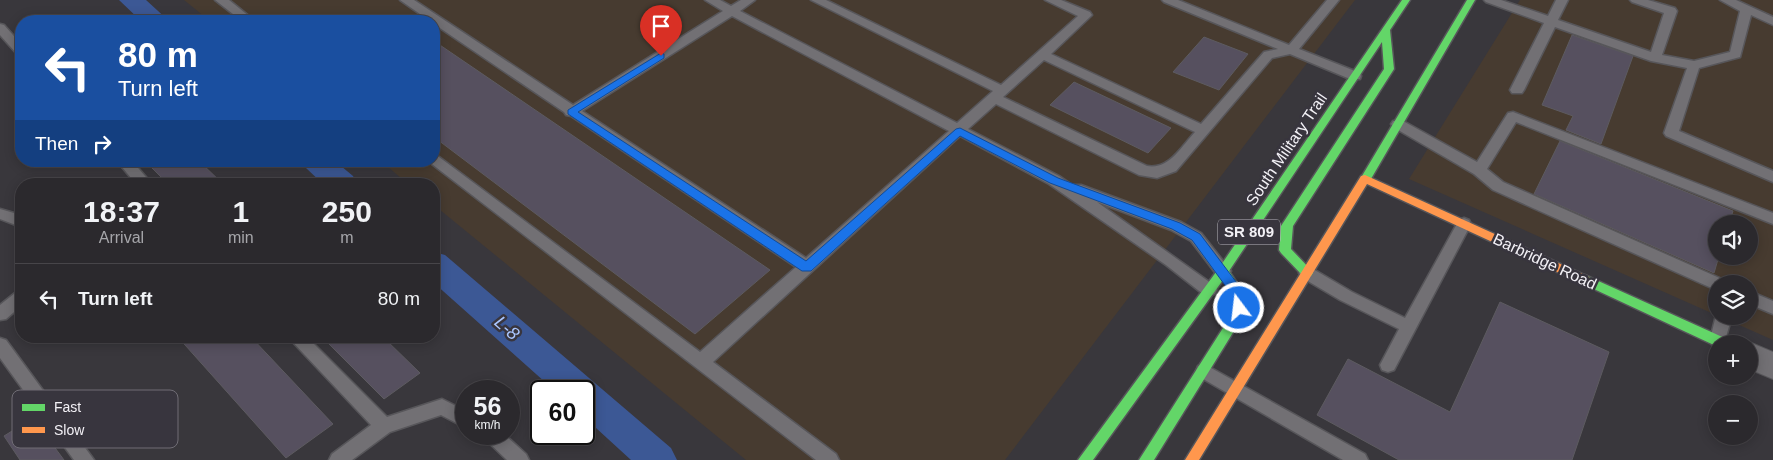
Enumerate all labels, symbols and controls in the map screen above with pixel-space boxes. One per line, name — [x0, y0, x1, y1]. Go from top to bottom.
pin — [640, 5, 682, 56]
icon: arrive — [647, 12, 675, 40]
icon: left — [35, 35, 100, 100]
text: 80 m — [118, 35, 198, 74]
text: Turn left — [118, 76, 198, 101]
street label: South Military Trail — [1243, 90, 1330, 209]
icon: right — [88, 130, 116, 158]
text: Then — [35, 133, 78, 154]
text: 18:37 — [83, 195, 160, 228]
text: 1 — [232, 195, 249, 228]
text: 250 — [322, 195, 372, 228]
map controls — [1708, 215, 1758, 445]
button: sound — [1708, 215, 1758, 265]
road number: SR 809 — [1218, 220, 1280, 244]
text: Arrival — [99, 229, 144, 246]
text: min — [228, 229, 254, 246]
text: m — [340, 229, 353, 246]
street label: Barbridge Road — [1490, 230, 1599, 293]
button: layers — [1708, 275, 1758, 325]
position arrow — [1212, 281, 1264, 333]
icon: left — [35, 285, 63, 313]
text: Turn left — [78, 288, 153, 309]
text: 80 m — [378, 288, 420, 309]
water label: L-8 — [491, 312, 523, 344]
button: + — [1708, 335, 1758, 385]
speed limit sign: 60 — [530, 380, 595, 445]
legend — [12, 390, 178, 448]
text: 56 — [474, 392, 501, 420]
button: − — [1708, 395, 1758, 445]
text: Fast — [54, 399, 81, 415]
text: km/h — [474, 418, 501, 432]
text: Slow — [54, 422, 85, 438]

